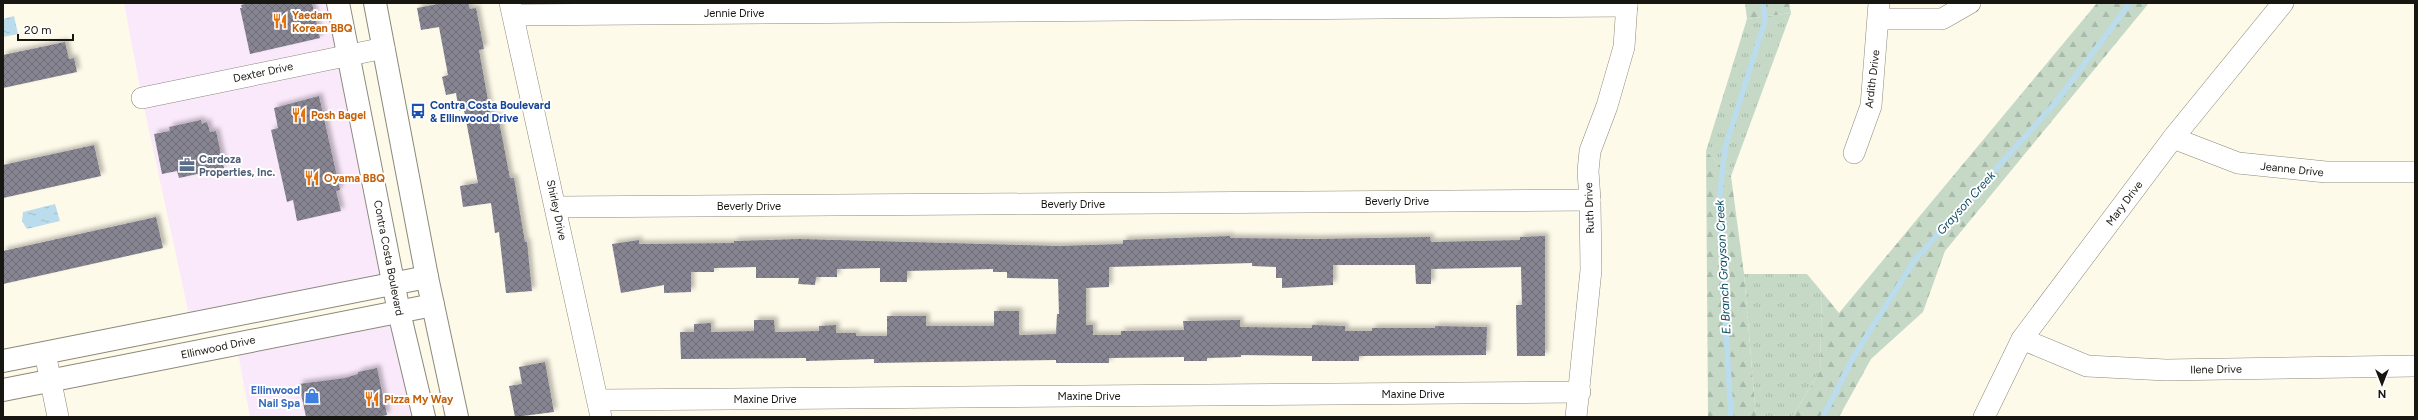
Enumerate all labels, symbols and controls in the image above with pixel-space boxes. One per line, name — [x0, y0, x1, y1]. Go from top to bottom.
street label: Jennie Drive — [704, 7, 764, 20]
place label: Yaedam Korean BBQ — [292, 9, 353, 35]
restaurant icon: Yaedam Korean BBQ — [271, 12, 289, 30]
scale bar — [18, 16, 73, 42]
text: 20 m — [24, 23, 52, 37]
street label: Ardith Drive — [1862, 49, 1883, 109]
street label: Dexter Drive — [232, 60, 294, 85]
place label: Contra Costa Boulevard & Ellinwood Drive — [430, 99, 550, 125]
bus stop icon: Contra Costa Boulevard & Ellinwood Drive — [409, 102, 427, 120]
restaurant icon: Posh Bagel — [290, 106, 308, 124]
place label: Posh Bagel — [311, 109, 366, 122]
place label: Cardoza Properties, Inc. — [199, 153, 275, 179]
office icon: Cardoza Properties, Inc. — [178, 156, 196, 174]
street label: Jeanne Drive — [2260, 160, 2324, 179]
water label: Grayson Creek — [1934, 168, 1999, 238]
restaurant icon: Oyama BBQ — [303, 169, 321, 187]
place label: Oyama BBQ — [324, 172, 385, 185]
street label: Mary Drive — [2103, 178, 2145, 228]
street label: Shirley Drive — [544, 179, 569, 241]
street label: Ruth Drive — [1582, 182, 1597, 234]
street label: Beverly Drive — [1365, 195, 1429, 208]
street label: Beverly Drive — [1041, 198, 1105, 211]
water label: E. Branch Grayson Creek — [1712, 198, 1734, 334]
street label: Contra Costa Boulevard — [371, 199, 406, 317]
street label: Beverly Drive — [717, 200, 781, 213]
street label: Ellinwood Drive — [180, 333, 257, 362]
street label: Ilene Drive — [2190, 363, 2242, 376]
north arrow — [2362, 364, 2402, 404]
place label: Ellinwood Nail Spa — [251, 384, 300, 410]
shop icon: Ellinwood Nail Spa — [303, 387, 321, 405]
text: N — [2378, 387, 2386, 400]
street label: Maxine Drive — [1382, 388, 1445, 401]
restaurant icon: Pizza My Way — [363, 390, 381, 408]
street label: Maxine Drive — [1058, 390, 1121, 403]
place label: Pizza My Way — [384, 393, 454, 406]
street label: Maxine Drive — [734, 393, 797, 406]

